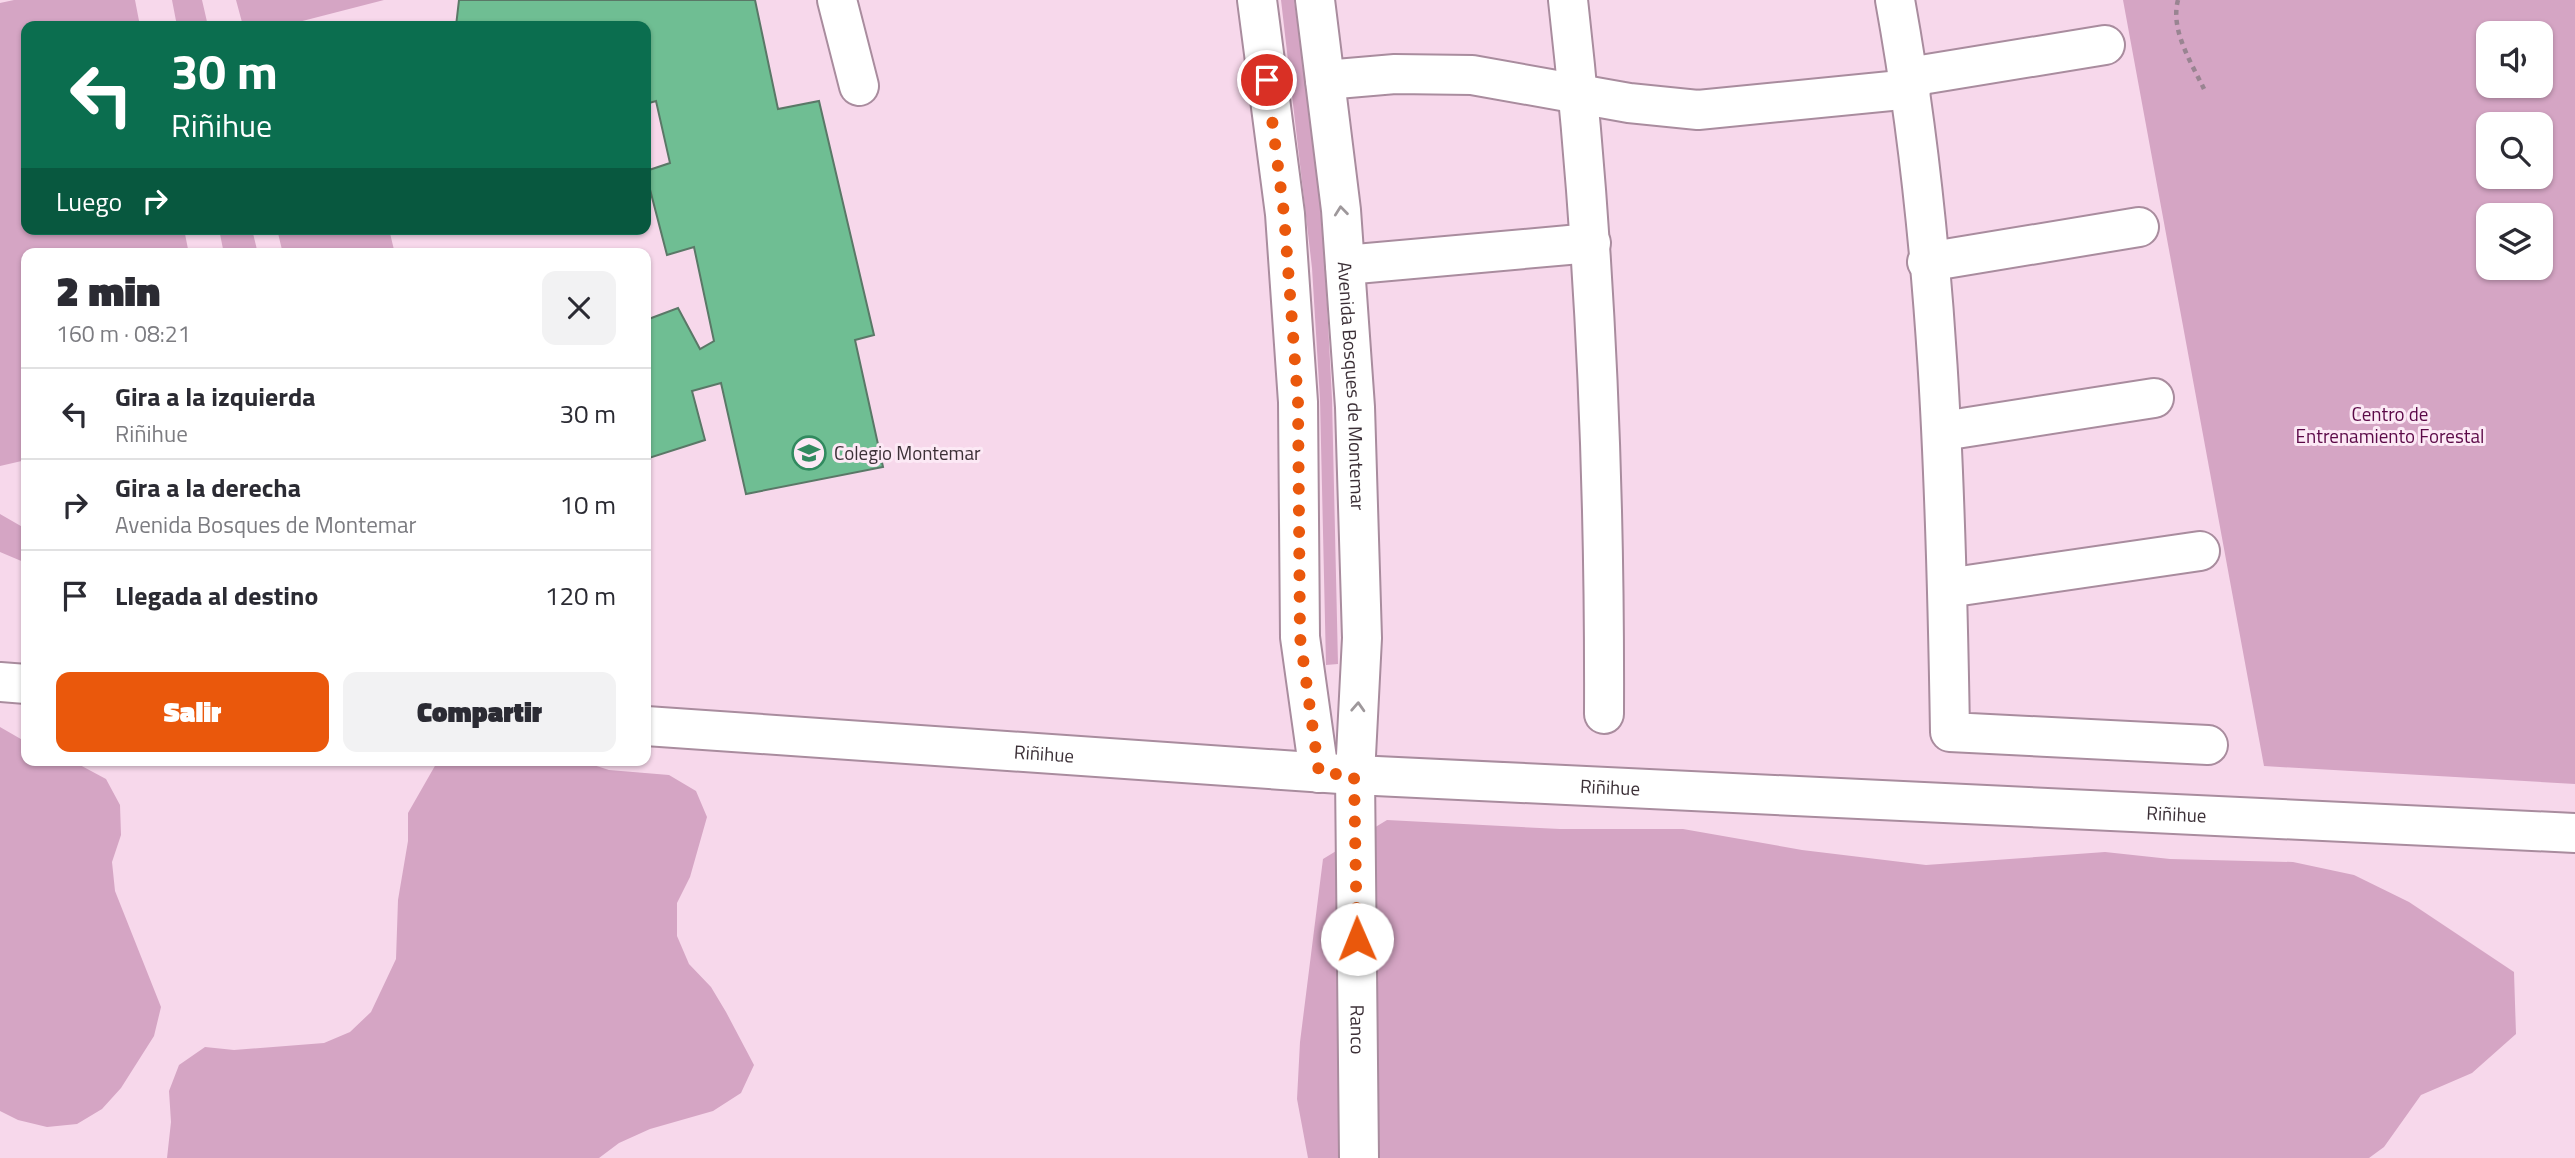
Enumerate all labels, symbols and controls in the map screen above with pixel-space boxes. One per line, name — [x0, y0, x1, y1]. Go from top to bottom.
map controls — [2476, 21, 2553, 280]
button: sound — [2476, 21, 2553, 98]
text: 30 m — [171, 33, 278, 108]
icon: left — [56, 49, 147, 140]
pin — [1237, 50, 1297, 110]
icon: arrive — [1248, 61, 1286, 99]
text: Riñihue — [171, 101, 272, 149]
button: search — [2476, 112, 2553, 189]
text: Luego — [56, 182, 122, 221]
icon: right — [136, 182, 174, 220]
button: layers — [2476, 203, 2553, 280]
one-way arrow — [1333, 205, 1348, 216]
text: 2 min — [56, 258, 160, 322]
street label: Avenida Bosques de Montemar — [1331, 261, 1373, 511]
button: close — [542, 271, 616, 345]
text: 160 m · 08:21 — [56, 316, 191, 351]
text: Gira a la izquierda — [115, 377, 316, 416]
text: 30 m — [559, 394, 616, 433]
icon: left — [56, 395, 94, 433]
park label: Centro de Entrenamiento Forestal — [2296, 399, 2484, 450]
text: Riñihue — [115, 416, 188, 451]
school or university icon: Colegio Montemar — [790, 434, 828, 472]
place label: Colegio Montemar — [834, 438, 981, 467]
text: Gira a la derecha — [115, 468, 301, 507]
text: 10 m — [559, 485, 616, 524]
icon: right — [56, 486, 94, 524]
text: Avenida Bosques de Montemar — [115, 507, 416, 542]
text: Llegada al destino — [115, 576, 318, 615]
text: 120 m — [545, 576, 616, 615]
icon: arrive — [56, 577, 94, 615]
button: Salir — [56, 672, 329, 752]
button: Compartir — [343, 672, 616, 752]
one-way arrow — [1351, 701, 1366, 712]
street label: Riñihue — [1013, 736, 1075, 770]
street label: Riñihue — [1579, 771, 1641, 803]
street label: Riñihue — [2146, 798, 2207, 829]
position arrow — [1320, 902, 1394, 976]
street label: Ranco — [1343, 1005, 1373, 1055]

